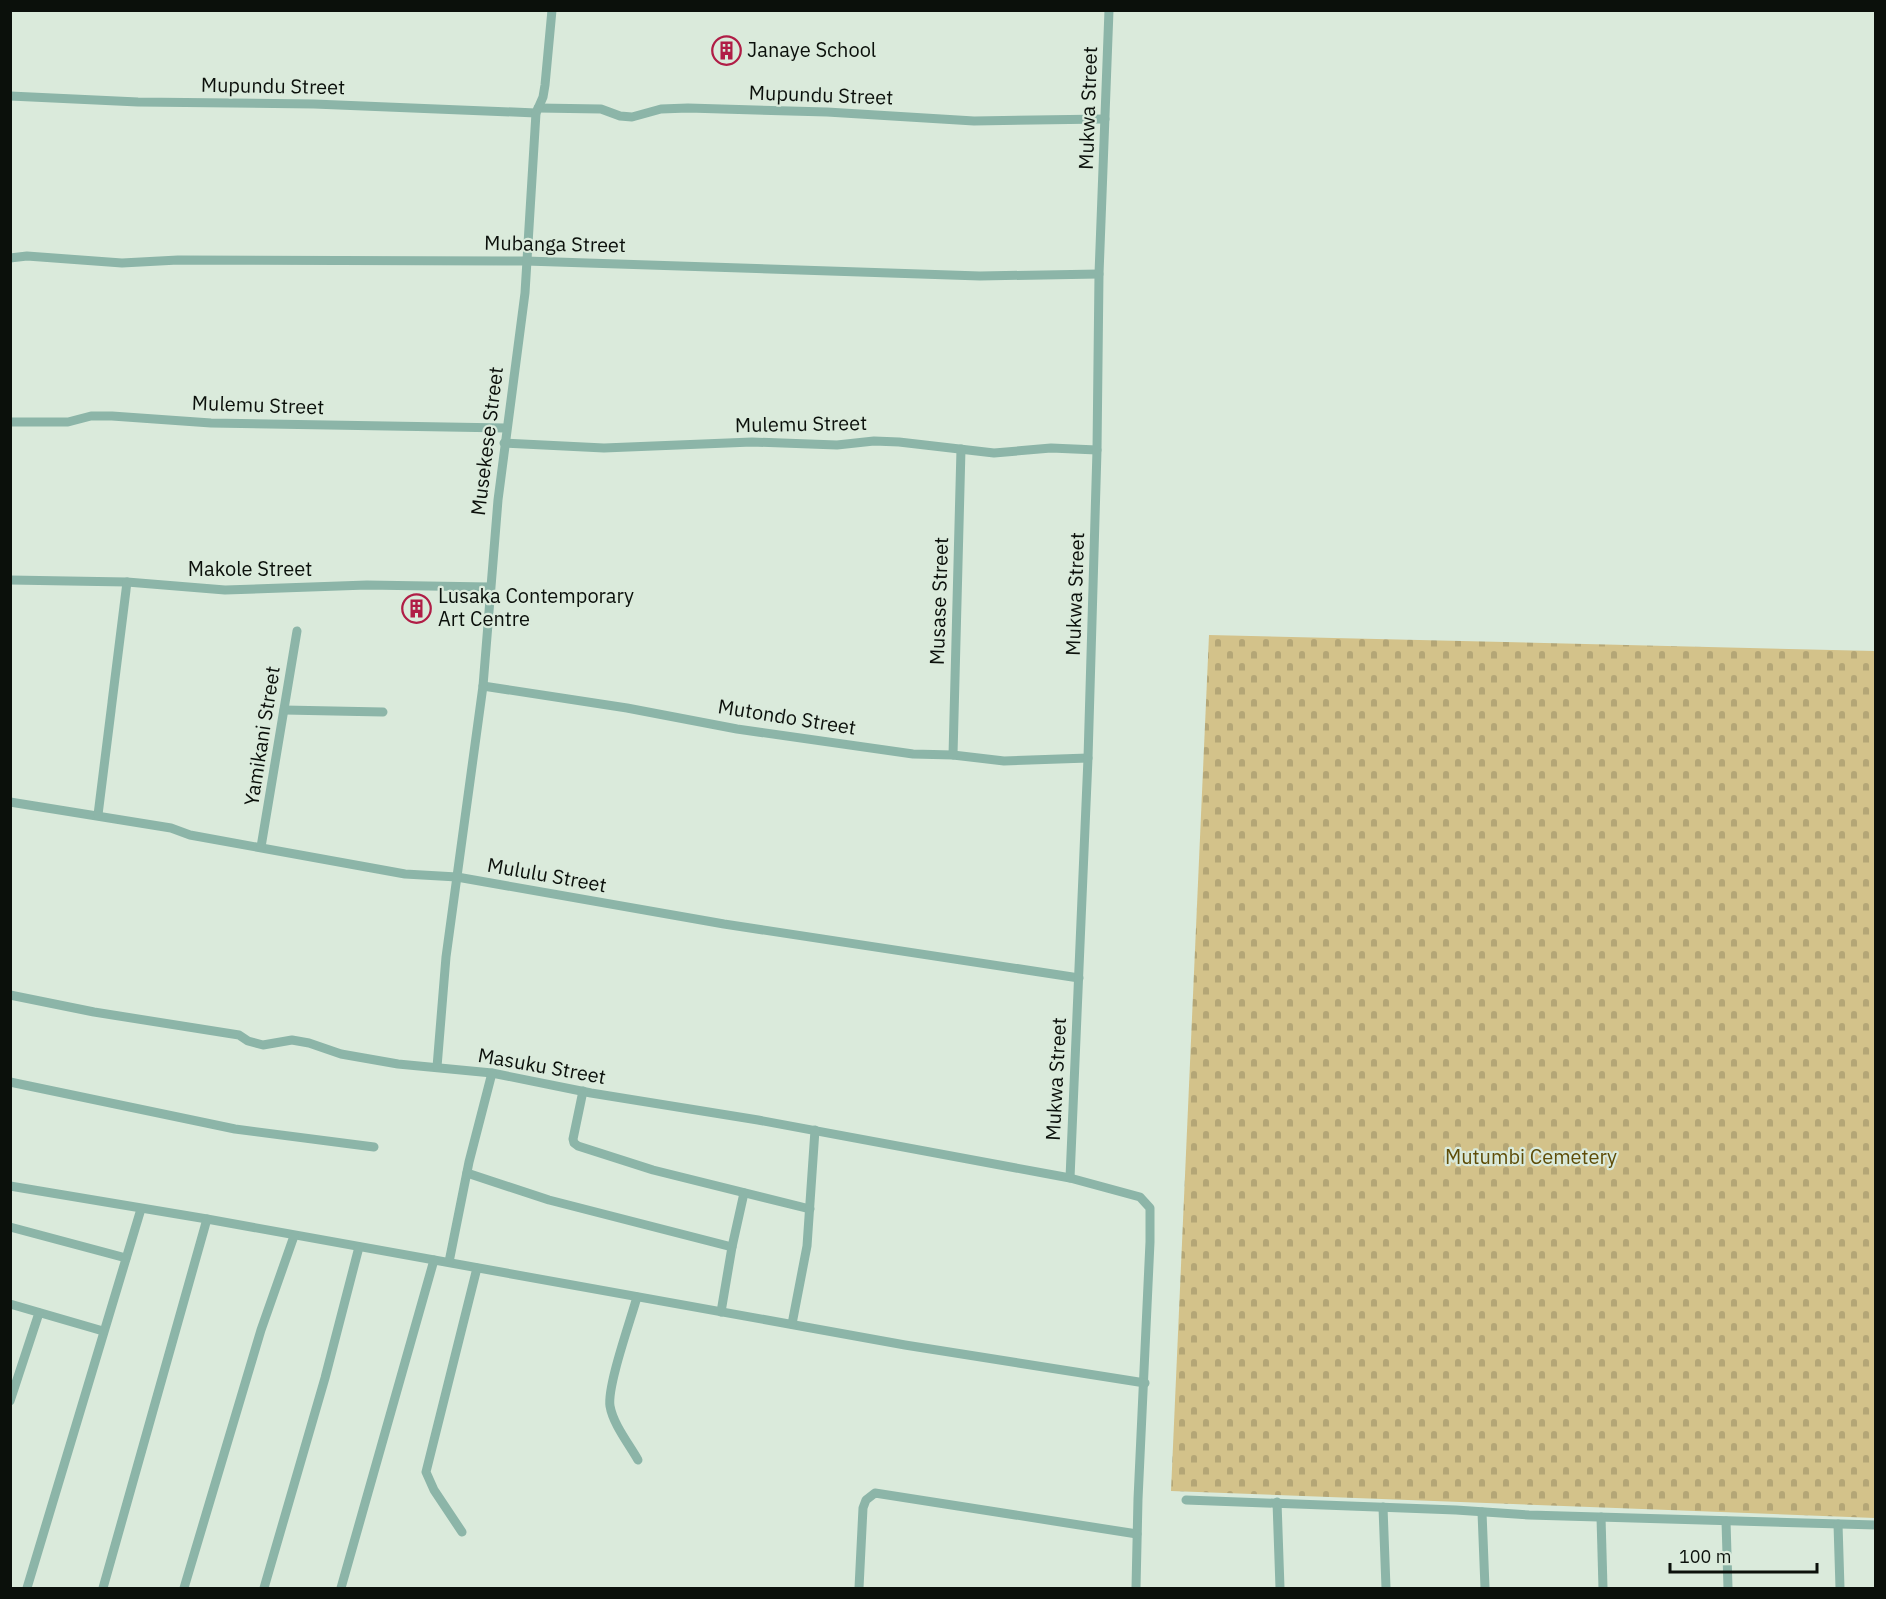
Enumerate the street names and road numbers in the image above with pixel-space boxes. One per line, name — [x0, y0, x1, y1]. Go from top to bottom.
street label: Mukwa Street — [1072, 46, 1103, 170]
street label: Mupundu Street — [201, 71, 345, 100]
street label: Mupundu Street — [748, 78, 894, 111]
street label: Mubanga Street — [484, 229, 626, 258]
street label: Musekese Street — [464, 365, 509, 517]
street label: Mulemu Street — [191, 389, 325, 420]
street label: Mulemu Street — [735, 409, 867, 438]
street label: Mukwa Street — [1059, 532, 1090, 656]
street label: Musase Street — [923, 536, 954, 666]
street label: Makole Street — [188, 555, 312, 582]
street label: Yamikani Street — [237, 664, 286, 808]
street label: Mutondo Street — [716, 692, 858, 741]
street label: Mululu Street — [485, 851, 609, 898]
street label: Mukwa Street — [1039, 1017, 1072, 1141]
street label: Masuku Street — [476, 1041, 608, 1090]

